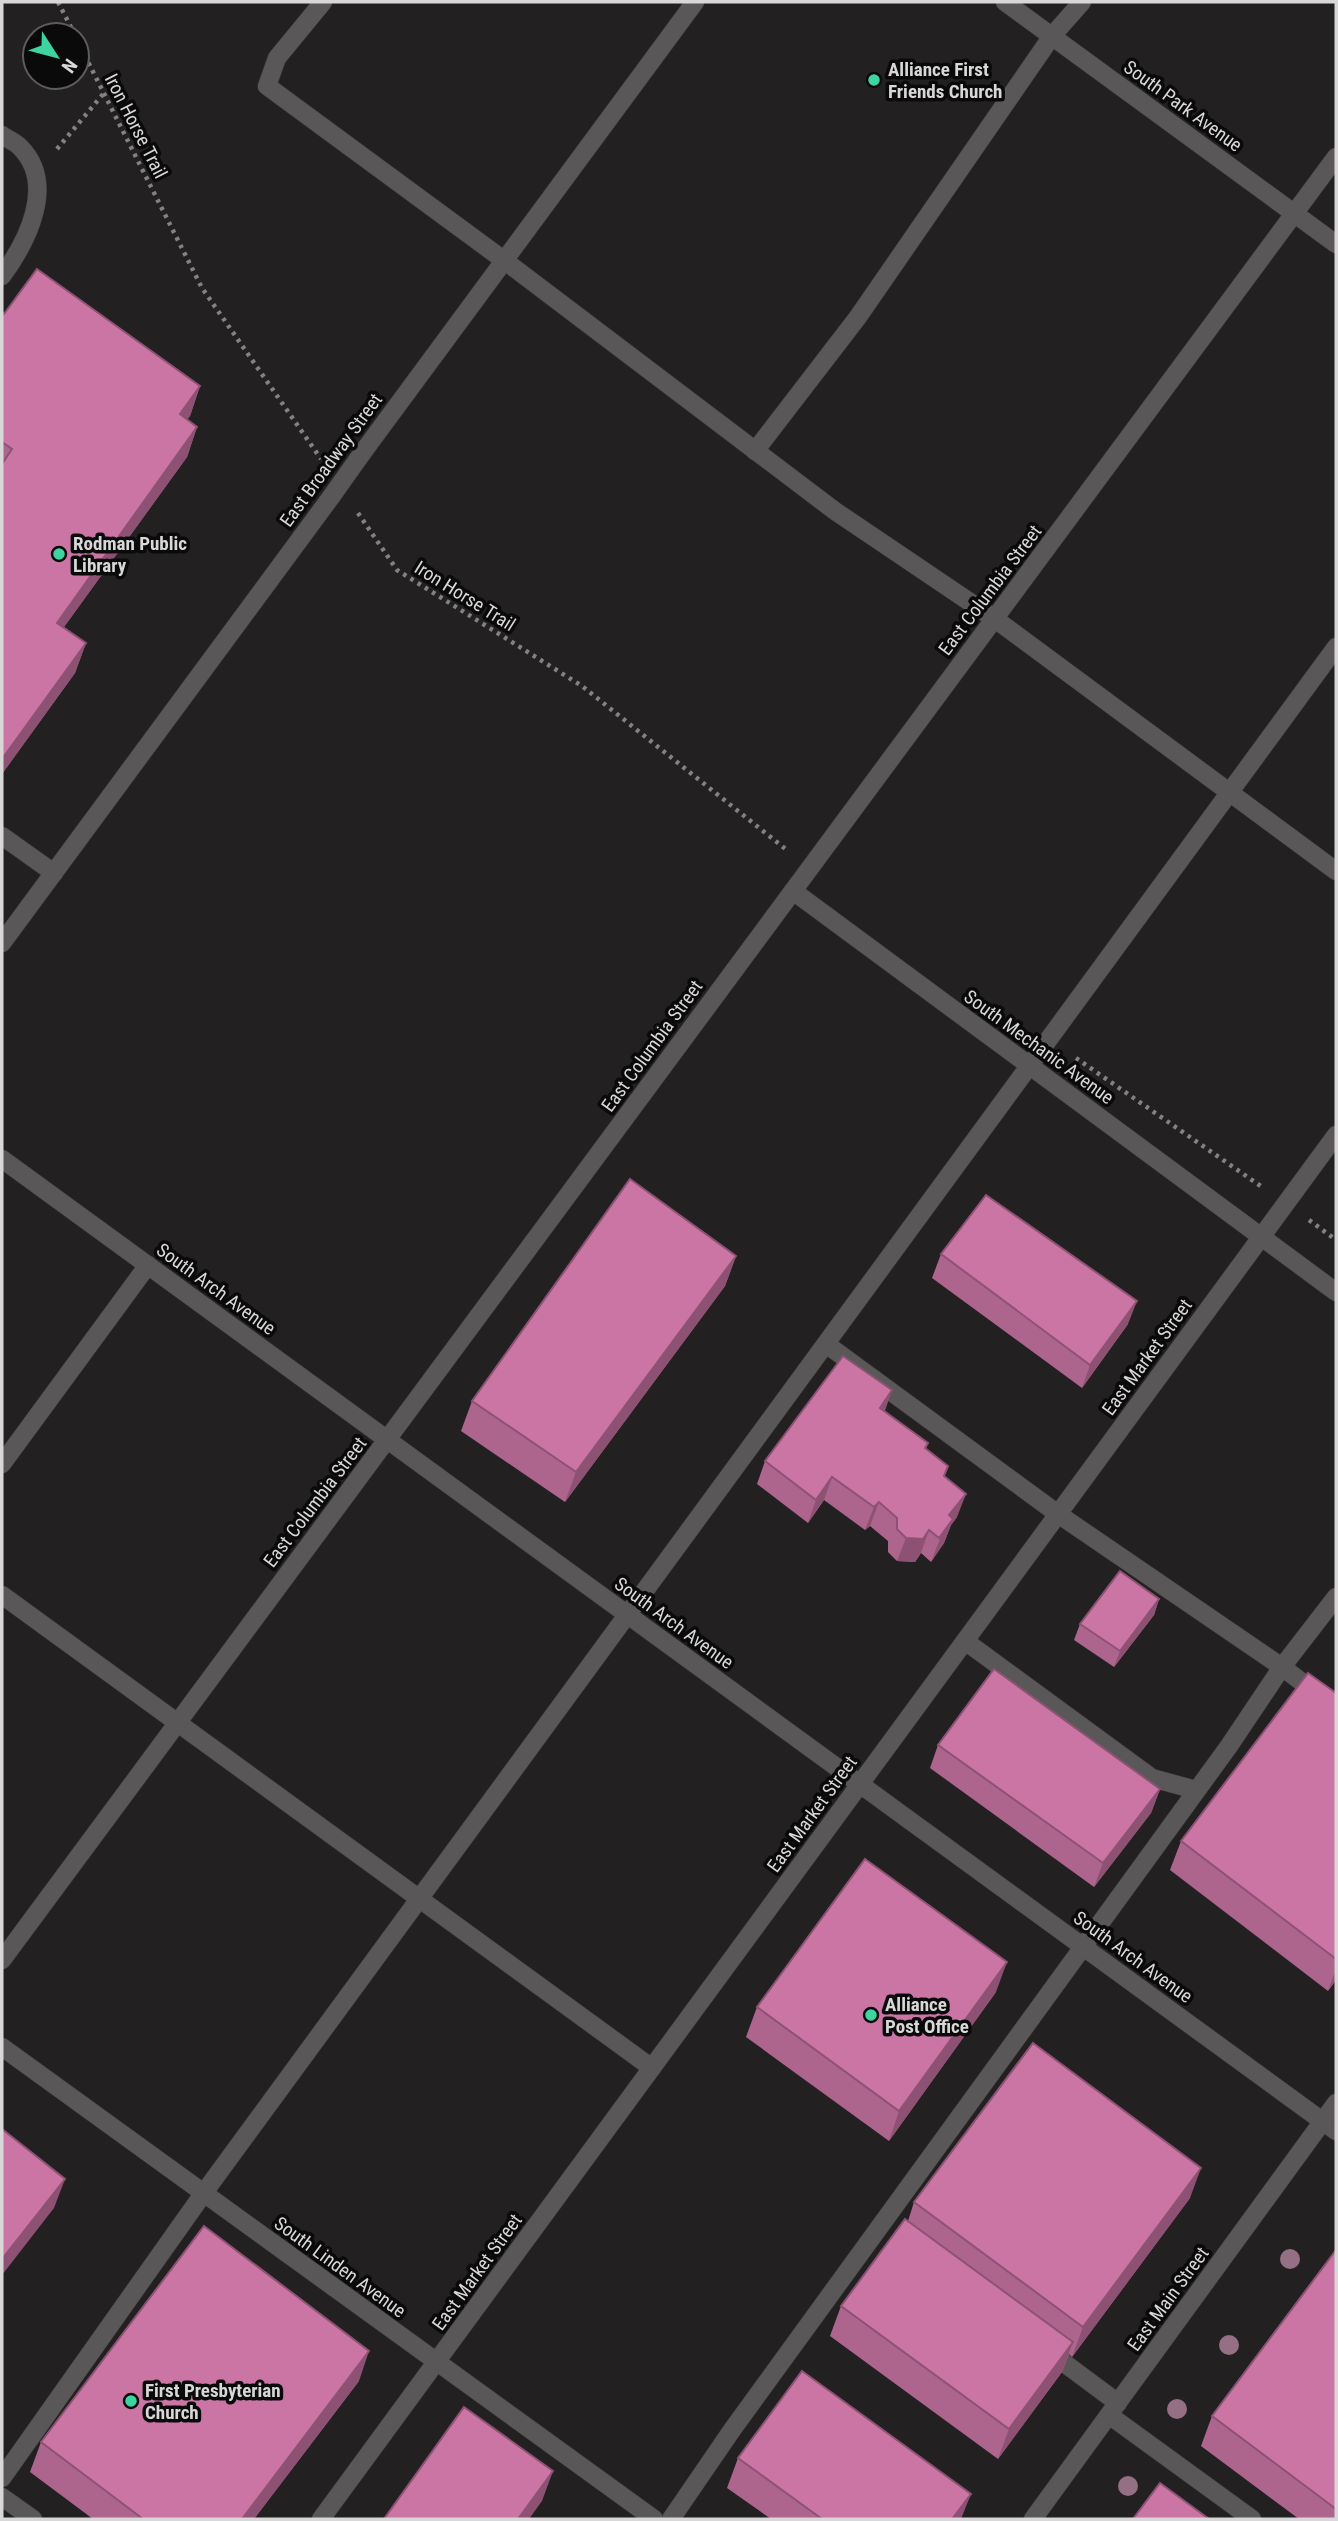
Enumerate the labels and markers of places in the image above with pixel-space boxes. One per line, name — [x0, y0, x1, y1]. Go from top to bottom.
place label: Alliance First Friends Church — [888, 58, 1002, 103]
marker: Alliance First Friends Church — [866, 72, 882, 88]
place label: Rodman Public Library — [73, 532, 187, 577]
marker: Rodman Public Library — [51, 546, 67, 562]
place label: Alliance Post Office — [885, 1993, 969, 2038]
marker: Alliance Post Office — [863, 2007, 879, 2023]
place label: First Presbyterian Church — [145, 2379, 281, 2424]
marker: First Presbyterian Church — [123, 2393, 139, 2409]

